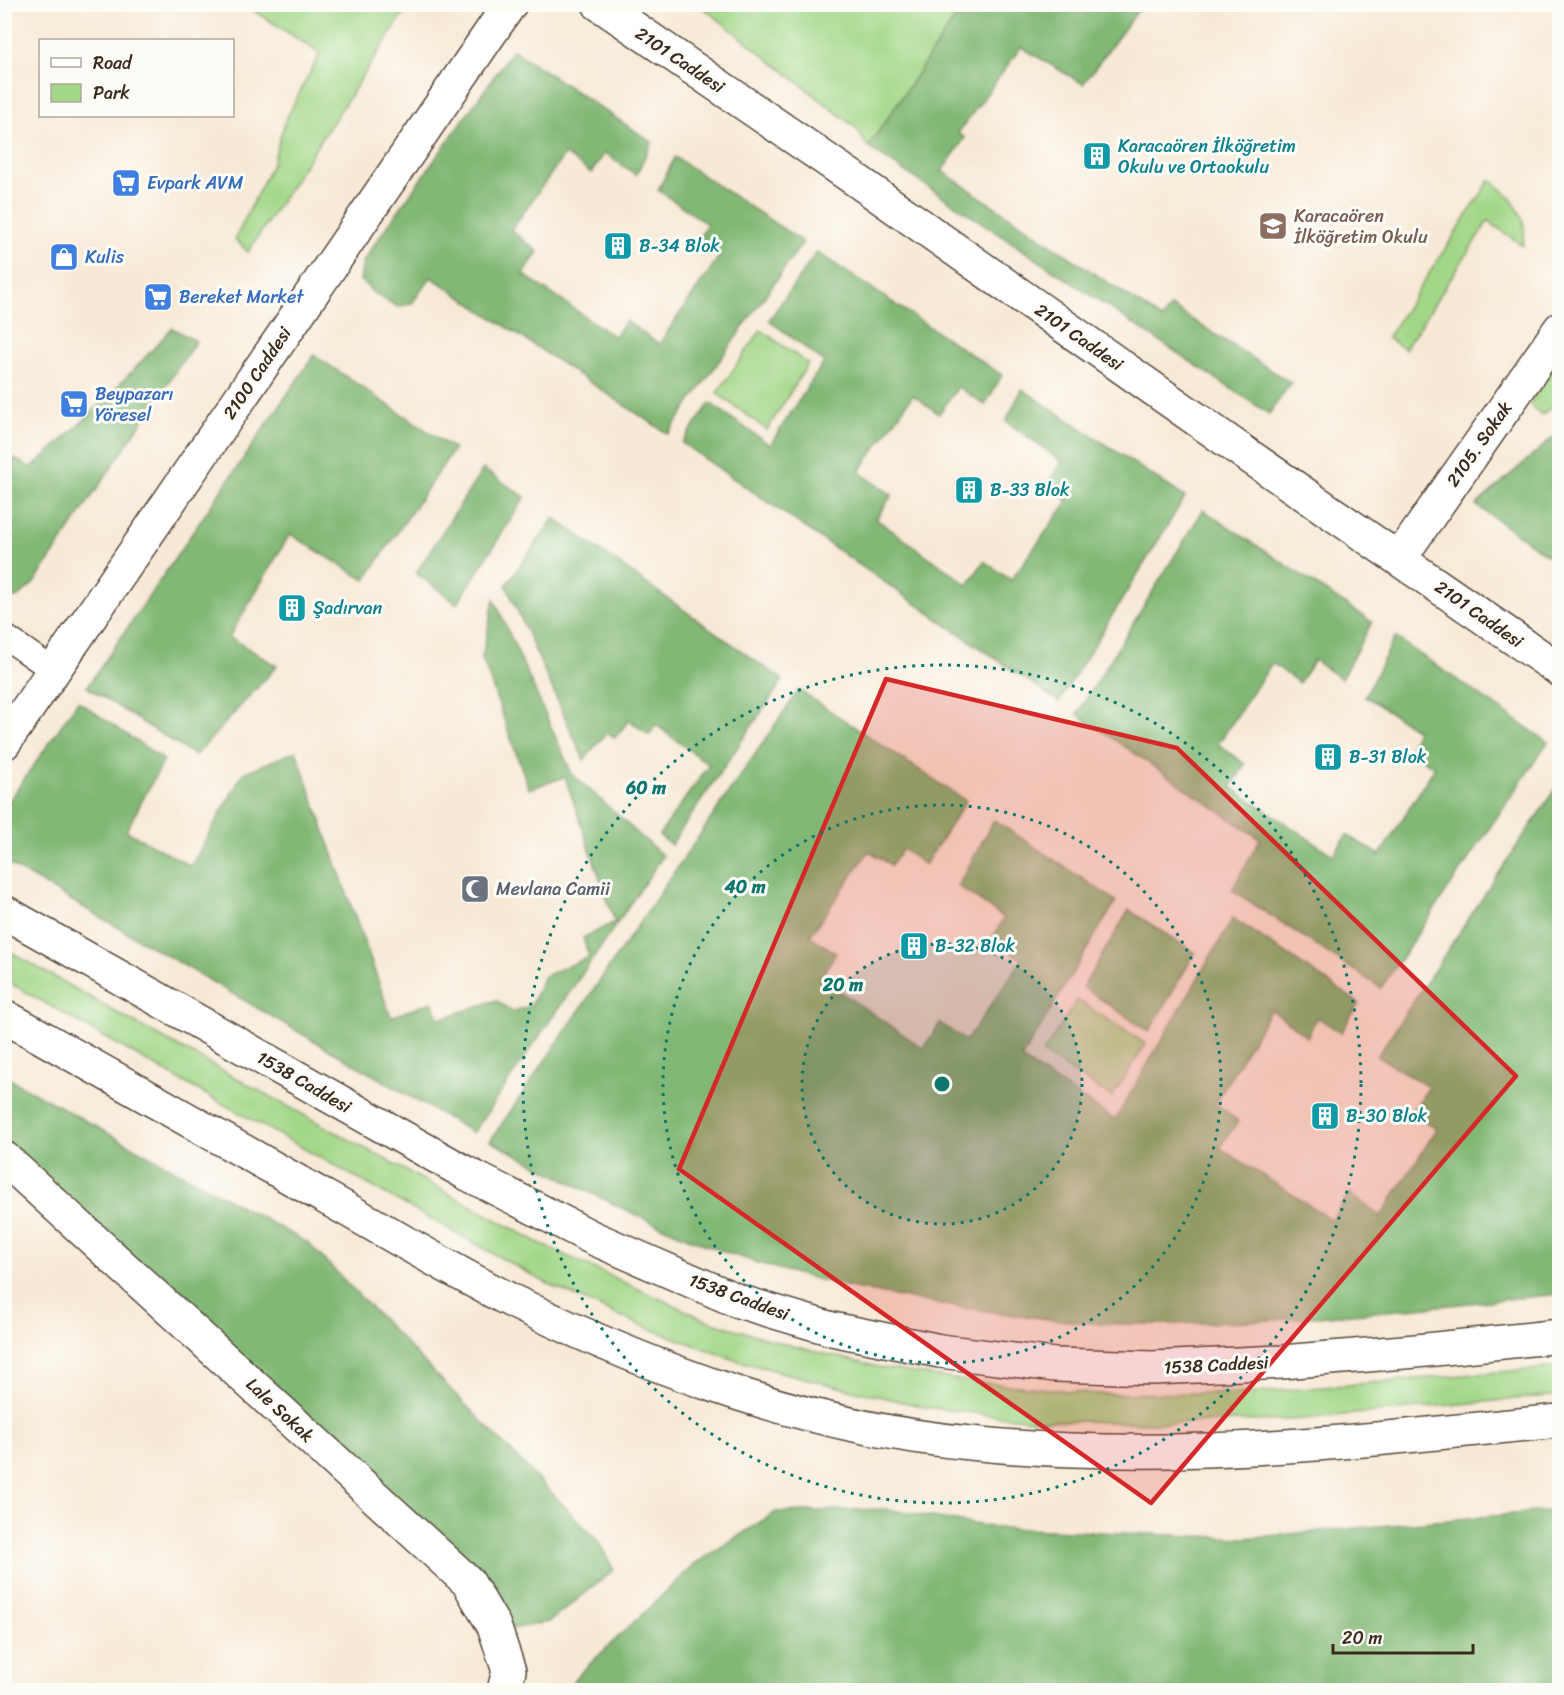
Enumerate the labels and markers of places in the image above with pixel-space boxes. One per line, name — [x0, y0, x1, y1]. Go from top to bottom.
place label: Karacaören İlköğretim Okulu ve Ortaokulu — [1118, 130, 1296, 183]
building icon: Karacaören İlköğretim Okulu ve Ortaokulu — [1081, 140, 1113, 172]
supermarket icon: Evpark AVM — [110, 167, 142, 199]
place label: Evpark AVM — [147, 167, 244, 199]
place label: Karacaören İlköğretim Okulu — [1293, 200, 1428, 253]
school or university icon: Karacaören İlköğretim Okulu — [1257, 210, 1289, 242]
building icon: B-34 Blok — [602, 230, 634, 262]
place label: B-34 Blok — [639, 230, 720, 262]
shop icon: Kulis — [48, 241, 80, 273]
place label: Kulis — [85, 241, 125, 273]
supermarket icon: Bereket Market — [142, 281, 174, 313]
place label: Bereket Market — [179, 281, 304, 313]
place label: Beypazarı Yöresel — [95, 378, 173, 431]
supermarket icon: Beypazarı Yöresel — [58, 388, 90, 420]
building icon: B-33 Blok — [953, 474, 985, 506]
place label: B-33 Blok — [990, 474, 1070, 506]
building icon: Şadırvan — [276, 592, 308, 624]
place label: Şadırvan — [313, 592, 383, 624]
building icon: B-31 Blok — [1312, 741, 1344, 773]
place label: B-31 Blok — [1349, 741, 1427, 773]
mosque icon: Mevlana Camii — [459, 873, 491, 905]
place label: Mevlana Camii — [496, 873, 611, 905]
building icon: B-32 Blok — [898, 930, 930, 962]
place label: B-32 Blok — [935, 930, 1015, 962]
centre of rings — [932, 1074, 952, 1094]
building icon: B-30 Blok — [1309, 1100, 1341, 1132]
place label: B-30 Blok — [1346, 1100, 1427, 1132]

